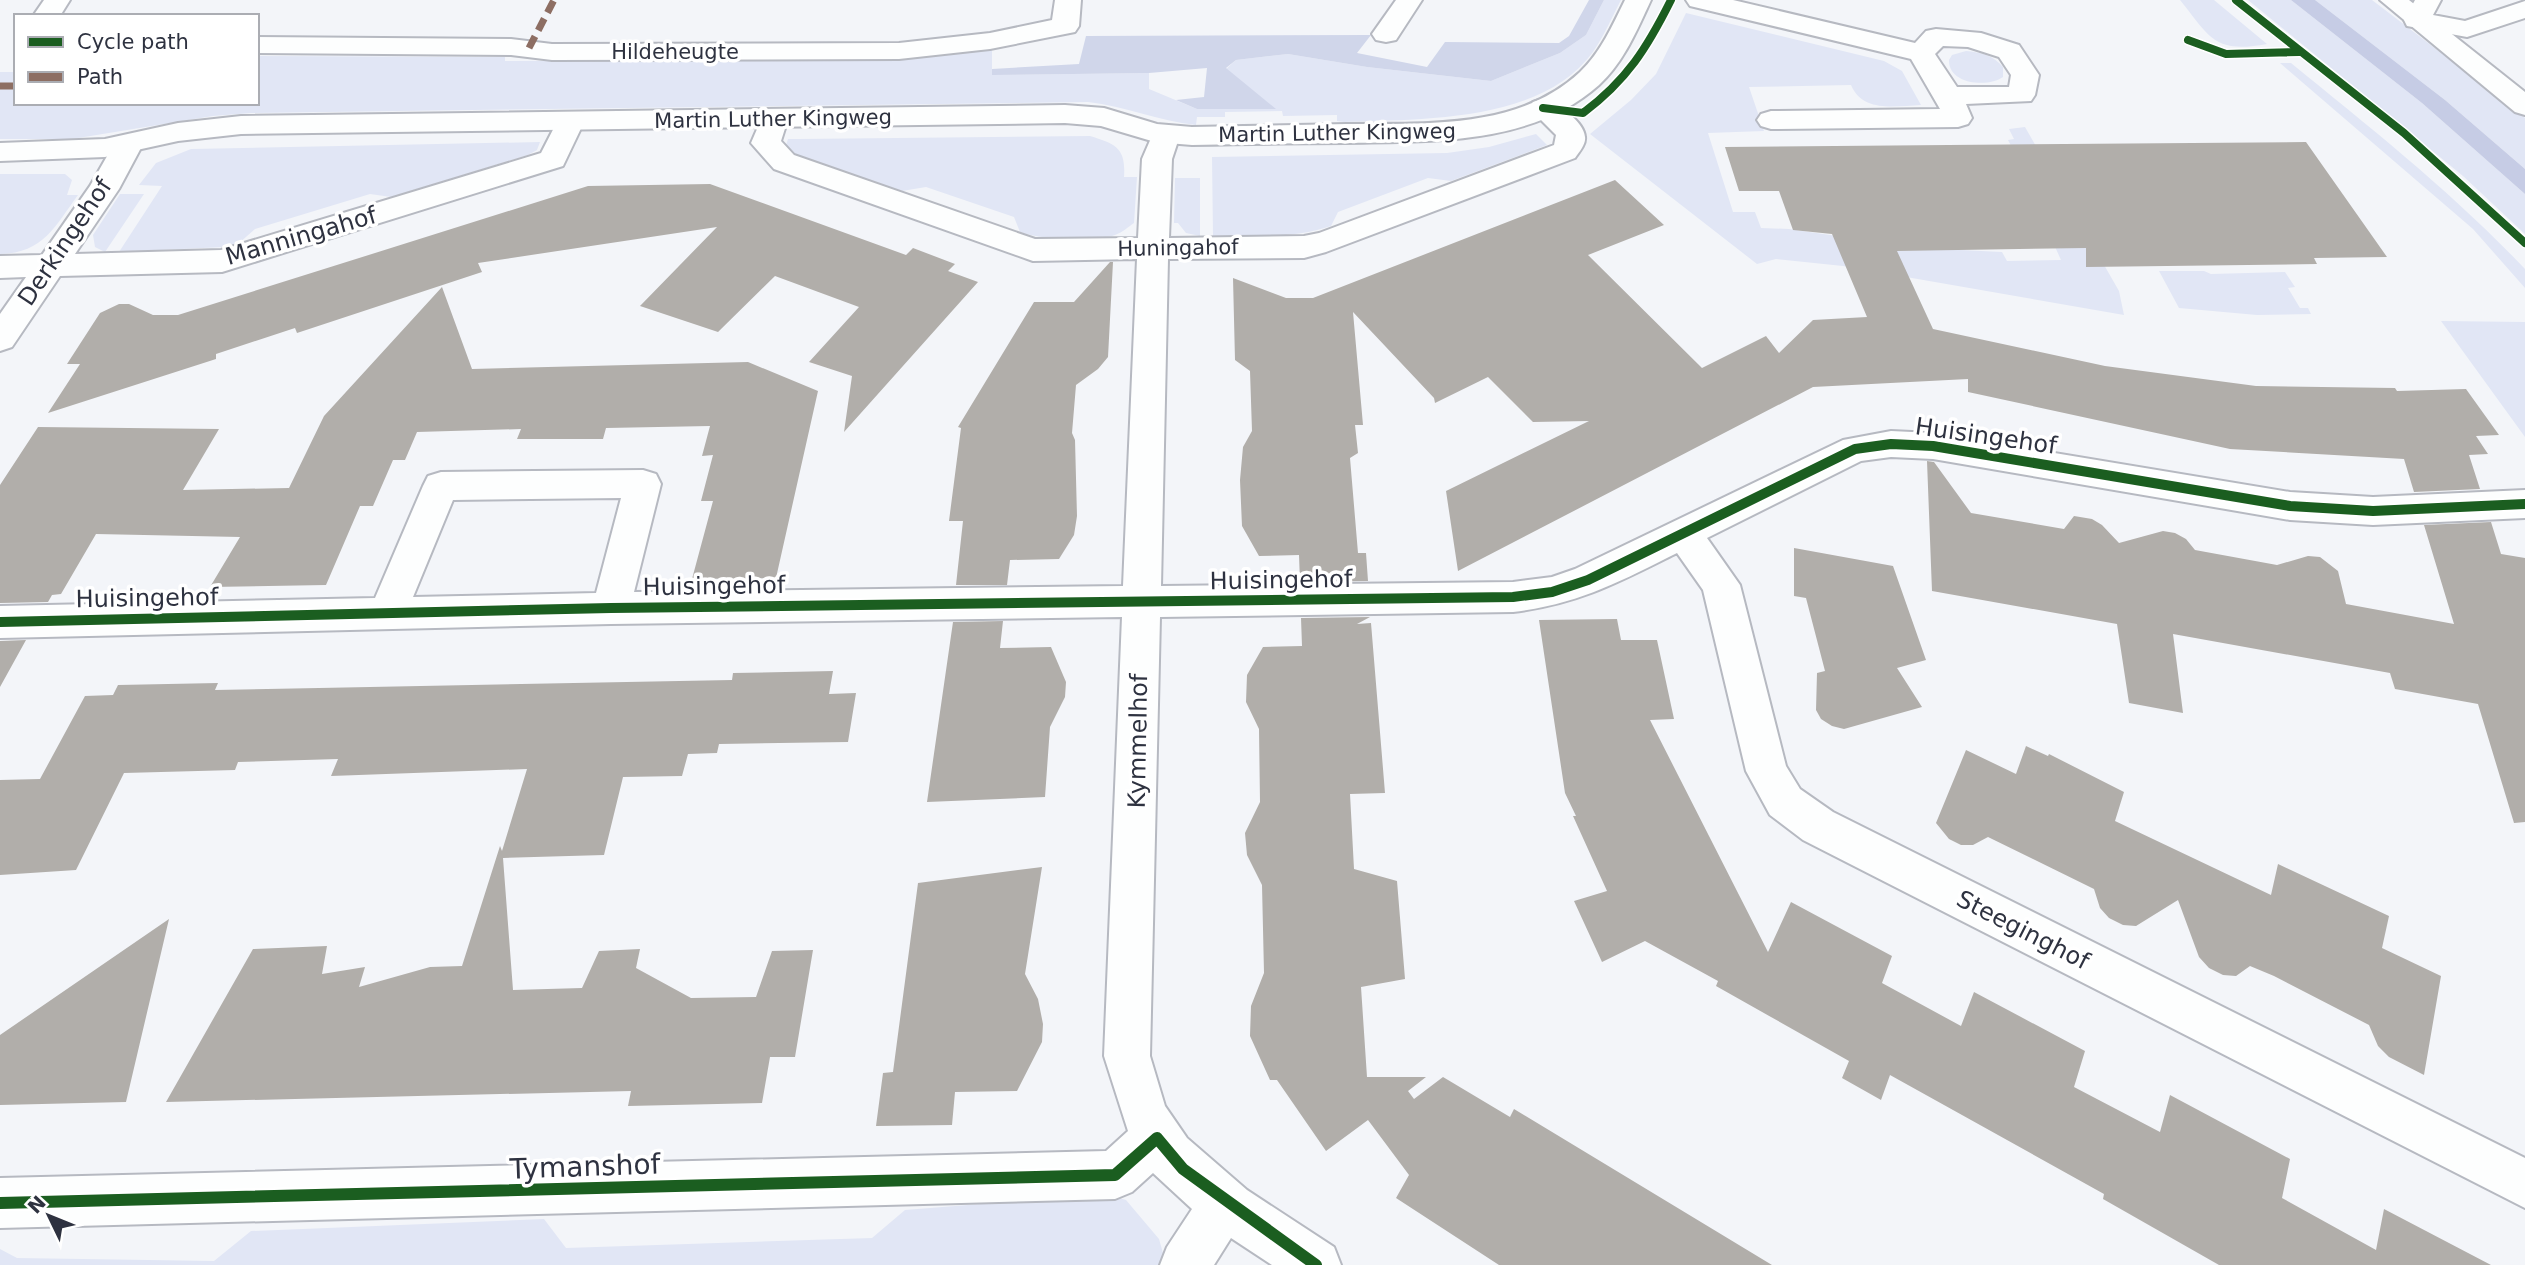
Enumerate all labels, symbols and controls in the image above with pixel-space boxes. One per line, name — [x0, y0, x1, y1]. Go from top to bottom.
legend — [14, 14, 259, 105]
text: Cycle path — [77, 30, 189, 54]
street label: Hildeheugte — [611, 40, 739, 64]
text: Path — [77, 65, 123, 89]
street label: Martin Luther Kingweg — [654, 105, 892, 133]
street label: Martin Luther Kingweg — [1218, 119, 1456, 147]
street label: Derkingehof — [12, 173, 118, 311]
street label: Manningahof — [222, 201, 380, 271]
street label: Huningahof — [1117, 235, 1239, 261]
street label: Huisingehof — [1913, 412, 2059, 460]
street label: Huisingehof — [1209, 565, 1353, 595]
street label: Huisingehof — [642, 571, 786, 601]
street label: Huisingehof — [75, 583, 219, 613]
street label: Kymmelhof — [1123, 673, 1153, 809]
street label: Steeginghof — [1952, 885, 2094, 976]
street label: Tymanshof — [508, 1147, 662, 1186]
north arrow — [14, 1181, 84, 1251]
text: N — [23, 1191, 50, 1218]

